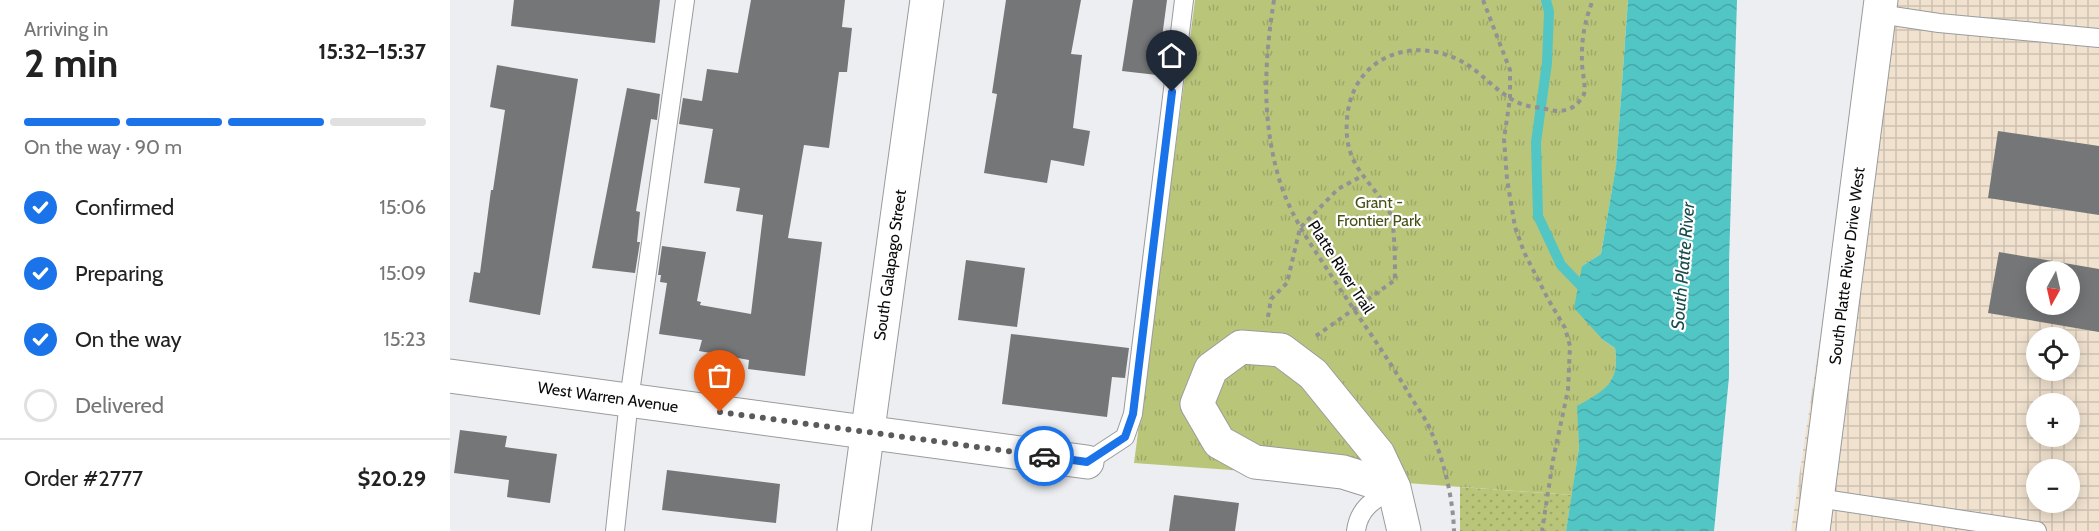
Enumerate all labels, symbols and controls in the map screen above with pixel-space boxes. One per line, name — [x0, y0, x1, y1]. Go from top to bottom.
text: Arriving in — [24, 17, 108, 41]
pin — [1146, 30, 1197, 92]
text: 15:32–15:37 — [318, 38, 426, 65]
text: 2 min — [24, 39, 118, 87]
icon: home — [1155, 39, 1188, 72]
text: On the way · 90 m — [24, 135, 182, 159]
street label: South Platte River Drive West — [1825, 166, 1869, 366]
street label: South Galapago Street — [870, 188, 910, 342]
icon: check — [24, 191, 57, 224]
park label: Grant - Frontier Park — [1337, 193, 1422, 230]
text: Confirmed — [75, 194, 174, 221]
text: 15:06 — [379, 195, 426, 219]
water label: South Platte River — [1666, 200, 1700, 331]
street label: Platte River Trail — [1304, 217, 1378, 317]
icon: check — [24, 257, 57, 290]
text: Preparing — [75, 260, 163, 287]
text: 15:09 — [379, 261, 426, 285]
north arrow — [2026, 261, 2080, 315]
map controls — [2026, 261, 2080, 513]
icon: check — [24, 323, 57, 356]
text: On the way — [75, 326, 182, 353]
text: 15:23 — [383, 327, 426, 351]
button: locate — [2026, 327, 2080, 381]
pin — [694, 350, 745, 412]
icon: bag — [703, 359, 736, 392]
street label: West Warren Avenue — [536, 378, 680, 416]
text: Delivered — [75, 392, 164, 419]
button: + — [2026, 393, 2080, 447]
courier — [1014, 426, 1074, 486]
icon: car — [1028, 440, 1061, 473]
button: − — [2026, 459, 2080, 513]
text: Order #2777 — [24, 465, 143, 492]
text: $20.29 — [357, 465, 426, 492]

